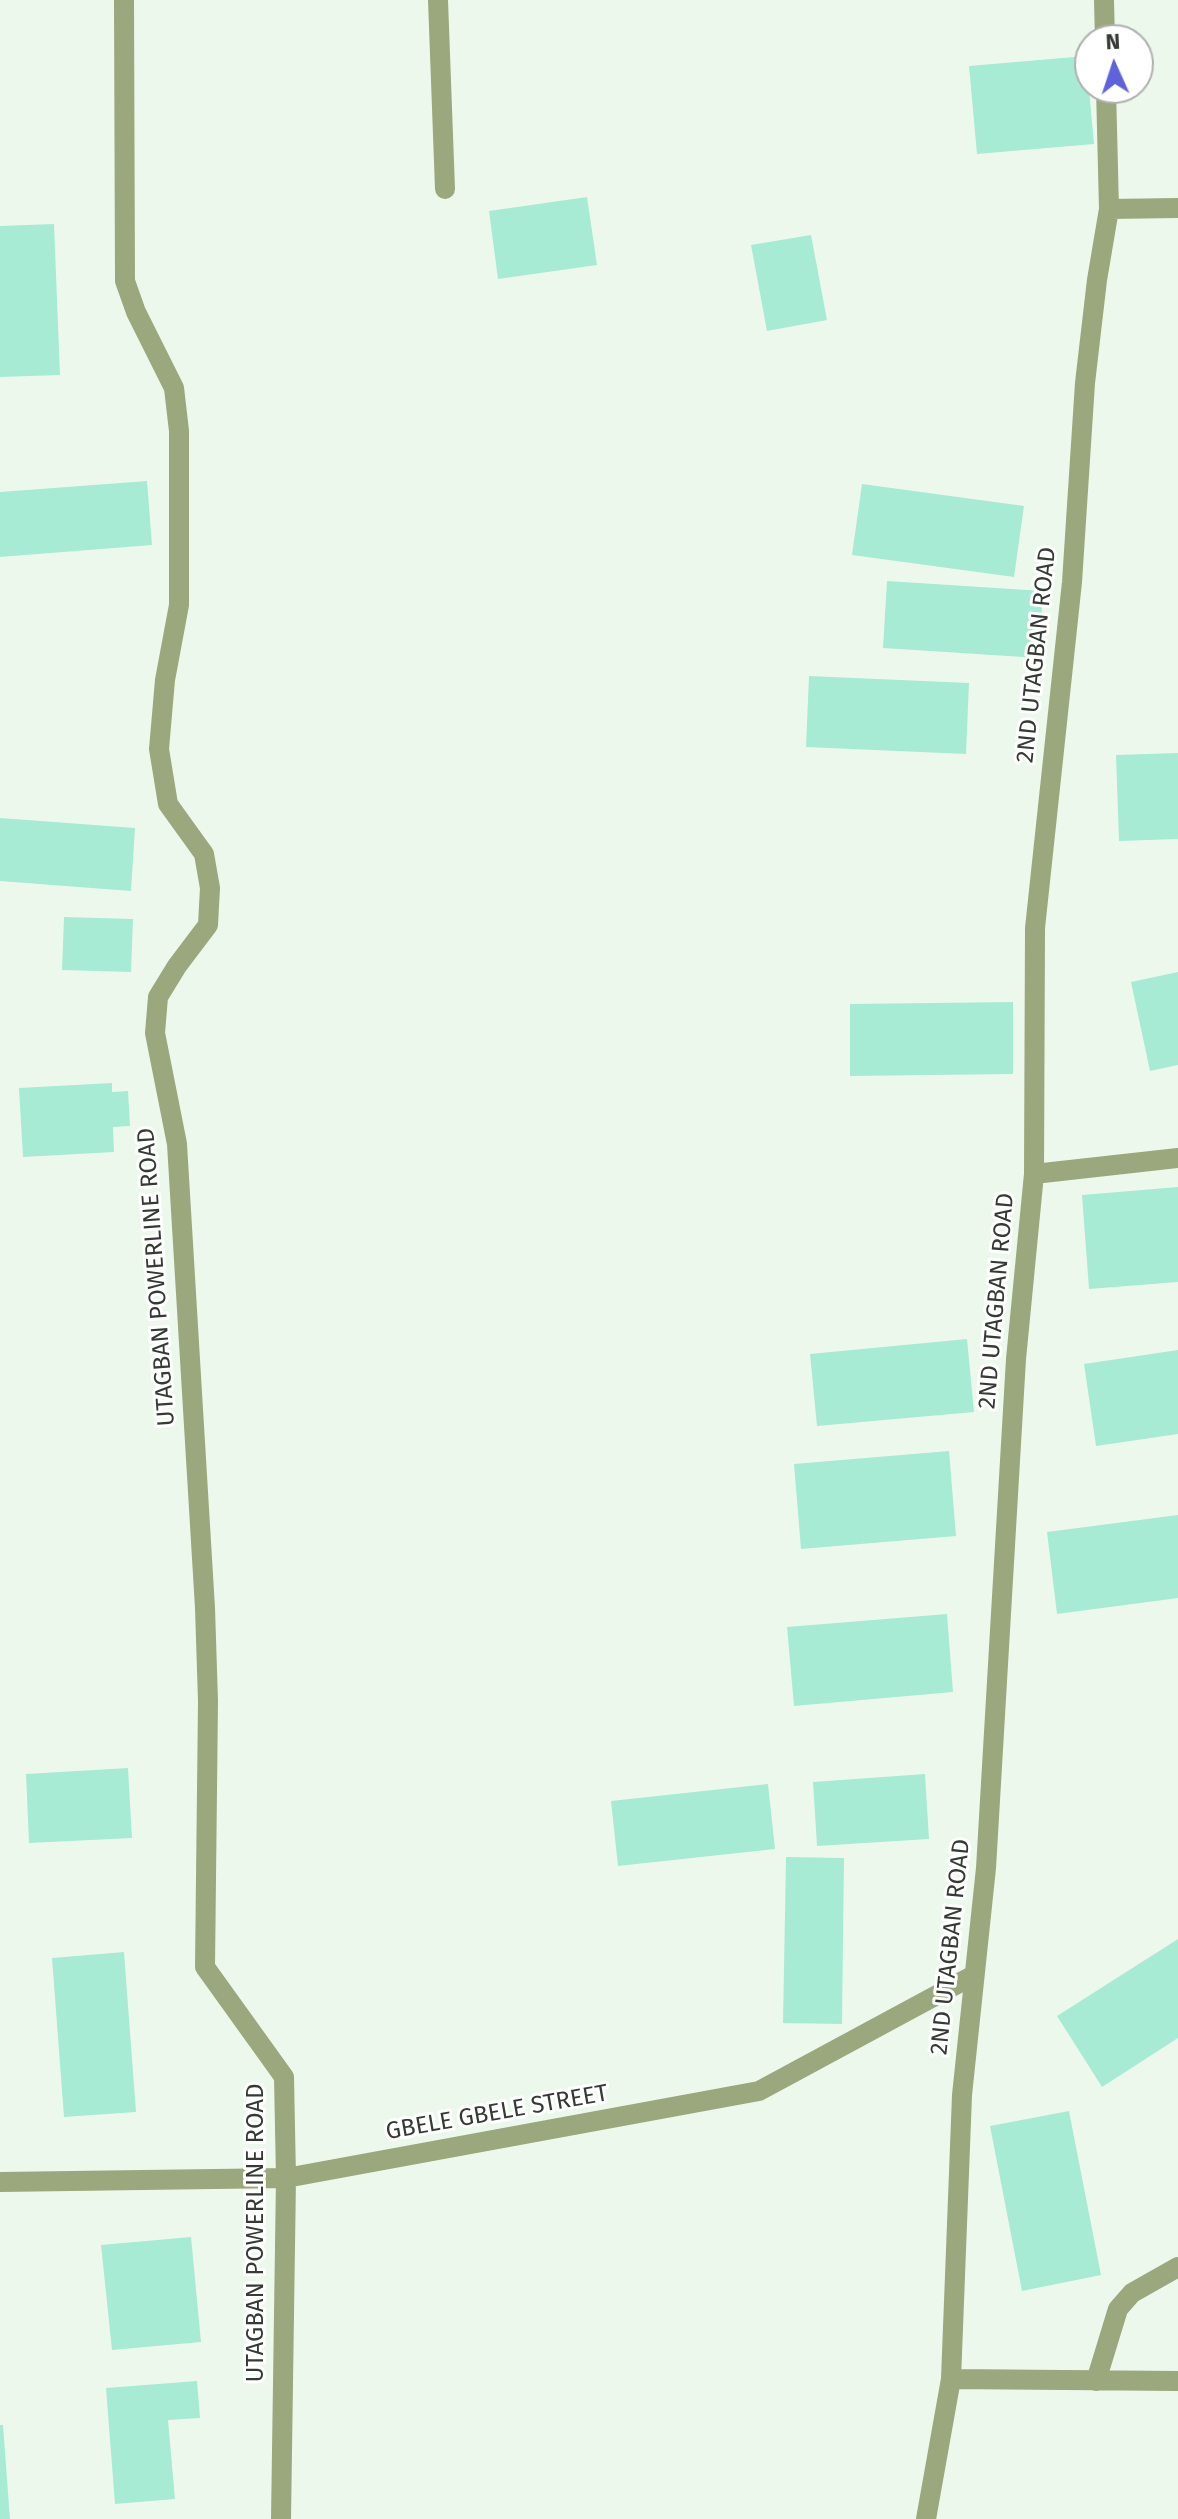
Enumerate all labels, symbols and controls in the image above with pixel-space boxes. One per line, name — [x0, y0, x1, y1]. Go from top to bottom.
north arrow — [1074, 24, 1154, 104]
text: N — [1105, 28, 1121, 55]
street label: 2ND UTAGBAN ROAD — [1011, 546, 1063, 764]
street label: UTAGBAN POWERLINE ROAD — [132, 1127, 182, 1427]
street label: 2ND UTAGBAN ROAD — [973, 1192, 1021, 1410]
street label: 2ND UTAGBAN ROAD — [925, 1838, 977, 2056]
street label: GBELE GBELE STREET — [384, 2079, 610, 2147]
street label: UTAGBAN POWERLINE ROAD — [242, 2084, 270, 2382]

